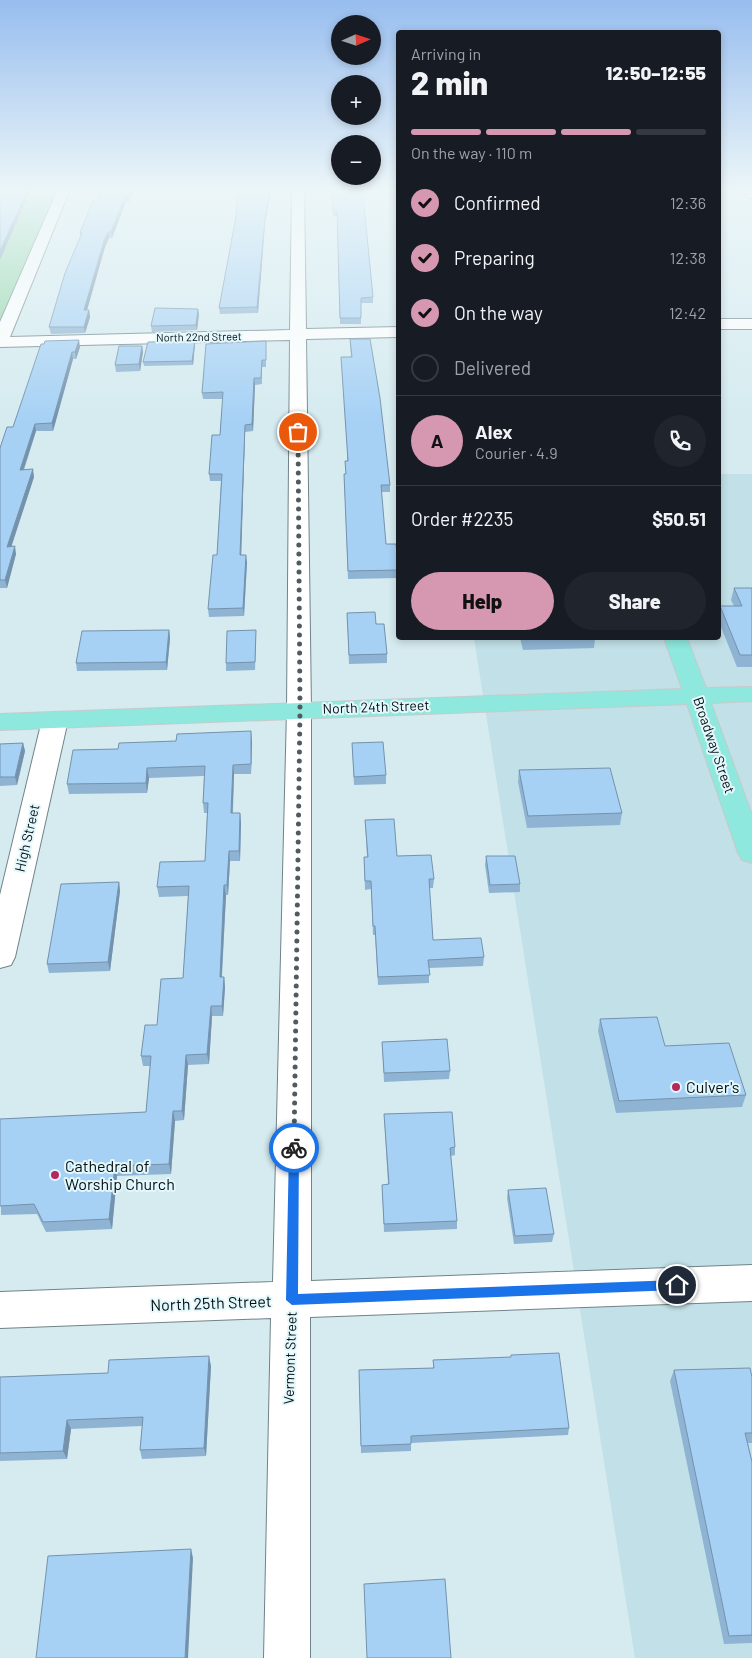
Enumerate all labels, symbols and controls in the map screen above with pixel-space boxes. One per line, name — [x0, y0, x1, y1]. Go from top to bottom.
north arrow — [331, 15, 381, 65]
map controls — [331, 15, 381, 185]
text: Arriving in — [411, 44, 481, 63]
text: 12:50–12:55 — [605, 61, 706, 84]
text: 2 min — [411, 63, 488, 101]
button: + — [331, 75, 381, 125]
button: − — [331, 135, 381, 185]
text: On the way · 110 m — [411, 143, 532, 162]
icon: check — [411, 189, 439, 217]
text: Confirmed — [454, 191, 541, 214]
text: 12:36 — [670, 193, 706, 212]
icon: check — [411, 244, 439, 272]
text: Preparing — [454, 246, 535, 269]
text: 12:38 — [670, 248, 706, 267]
icon: check — [411, 299, 439, 327]
text: On the way — [454, 301, 543, 324]
text: 12:42 — [669, 303, 706, 322]
street label: North 22nd Street — [156, 329, 242, 344]
text: Delivered — [454, 356, 531, 379]
pin — [277, 411, 319, 453]
button: phone — [654, 415, 706, 467]
icon: bag — [284, 418, 312, 446]
text: Alex — [475, 420, 513, 443]
text: A — [431, 429, 443, 452]
text: Courier · 4.9 — [475, 443, 558, 462]
text: Order #2235 — [411, 507, 513, 530]
text: $50.51 — [652, 507, 706, 530]
button: Help — [411, 572, 554, 630]
button: Share — [564, 572, 706, 630]
street label: Broadway Street — [690, 694, 739, 795]
street label: North 24th Street — [322, 696, 430, 717]
street label: High Street — [10, 802, 43, 873]
place label: Culver's — [686, 1077, 740, 1096]
marker: Culver's — [670, 1081, 682, 1093]
courier — [269, 1123, 319, 1173]
icon: bike — [280, 1134, 308, 1162]
place label: Cathedral of Worship Church — [65, 1156, 175, 1193]
marker: Cathedral of Worship Church — [49, 1169, 61, 1181]
pin — [656, 1264, 698, 1306]
icon: home — [663, 1271, 691, 1299]
street label: North 25th Street — [150, 1291, 272, 1314]
street label: Vermont Street — [279, 1311, 300, 1405]

